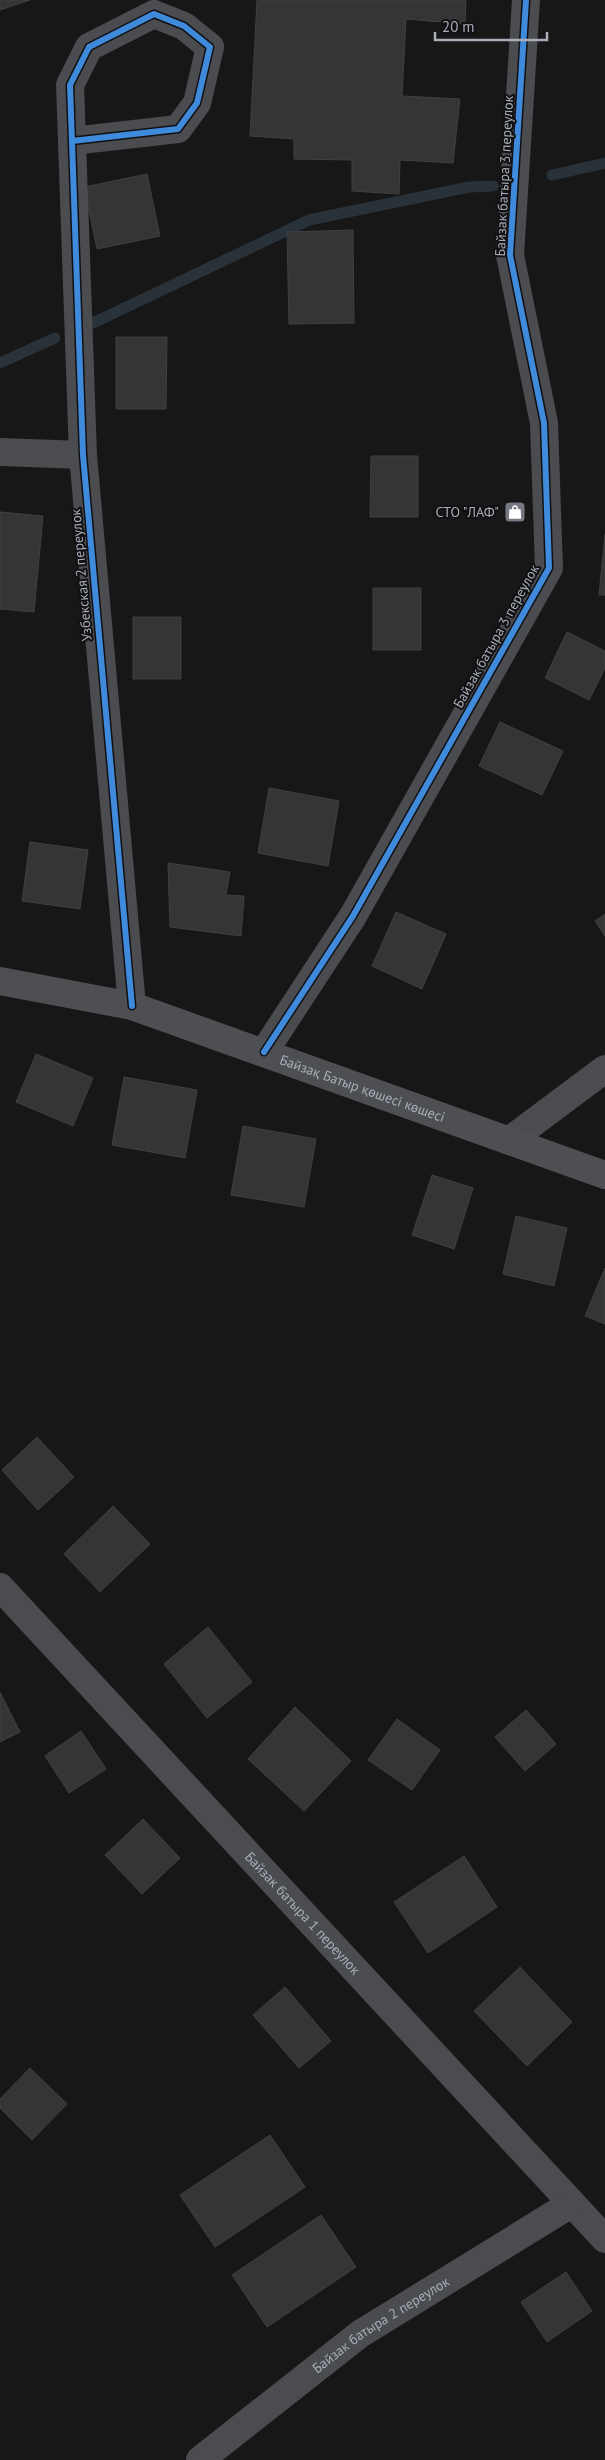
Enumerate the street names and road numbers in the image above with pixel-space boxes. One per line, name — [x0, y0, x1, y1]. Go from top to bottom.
street label: Байзак батыра 3 переулок — [491, 95, 517, 257]
street label: Узбекская 2 переулок — [66, 508, 96, 642]
street label: Байзак батыра 3 переулок — [449, 561, 543, 711]
street label: Байзақ Батыр қөшесі көшесі — [277, 1051, 447, 1126]
street label: Байзак батыра 1 переулок — [241, 1848, 364, 1979]
street label: Байзак батыра 2 переулок — [309, 2272, 453, 2377]

